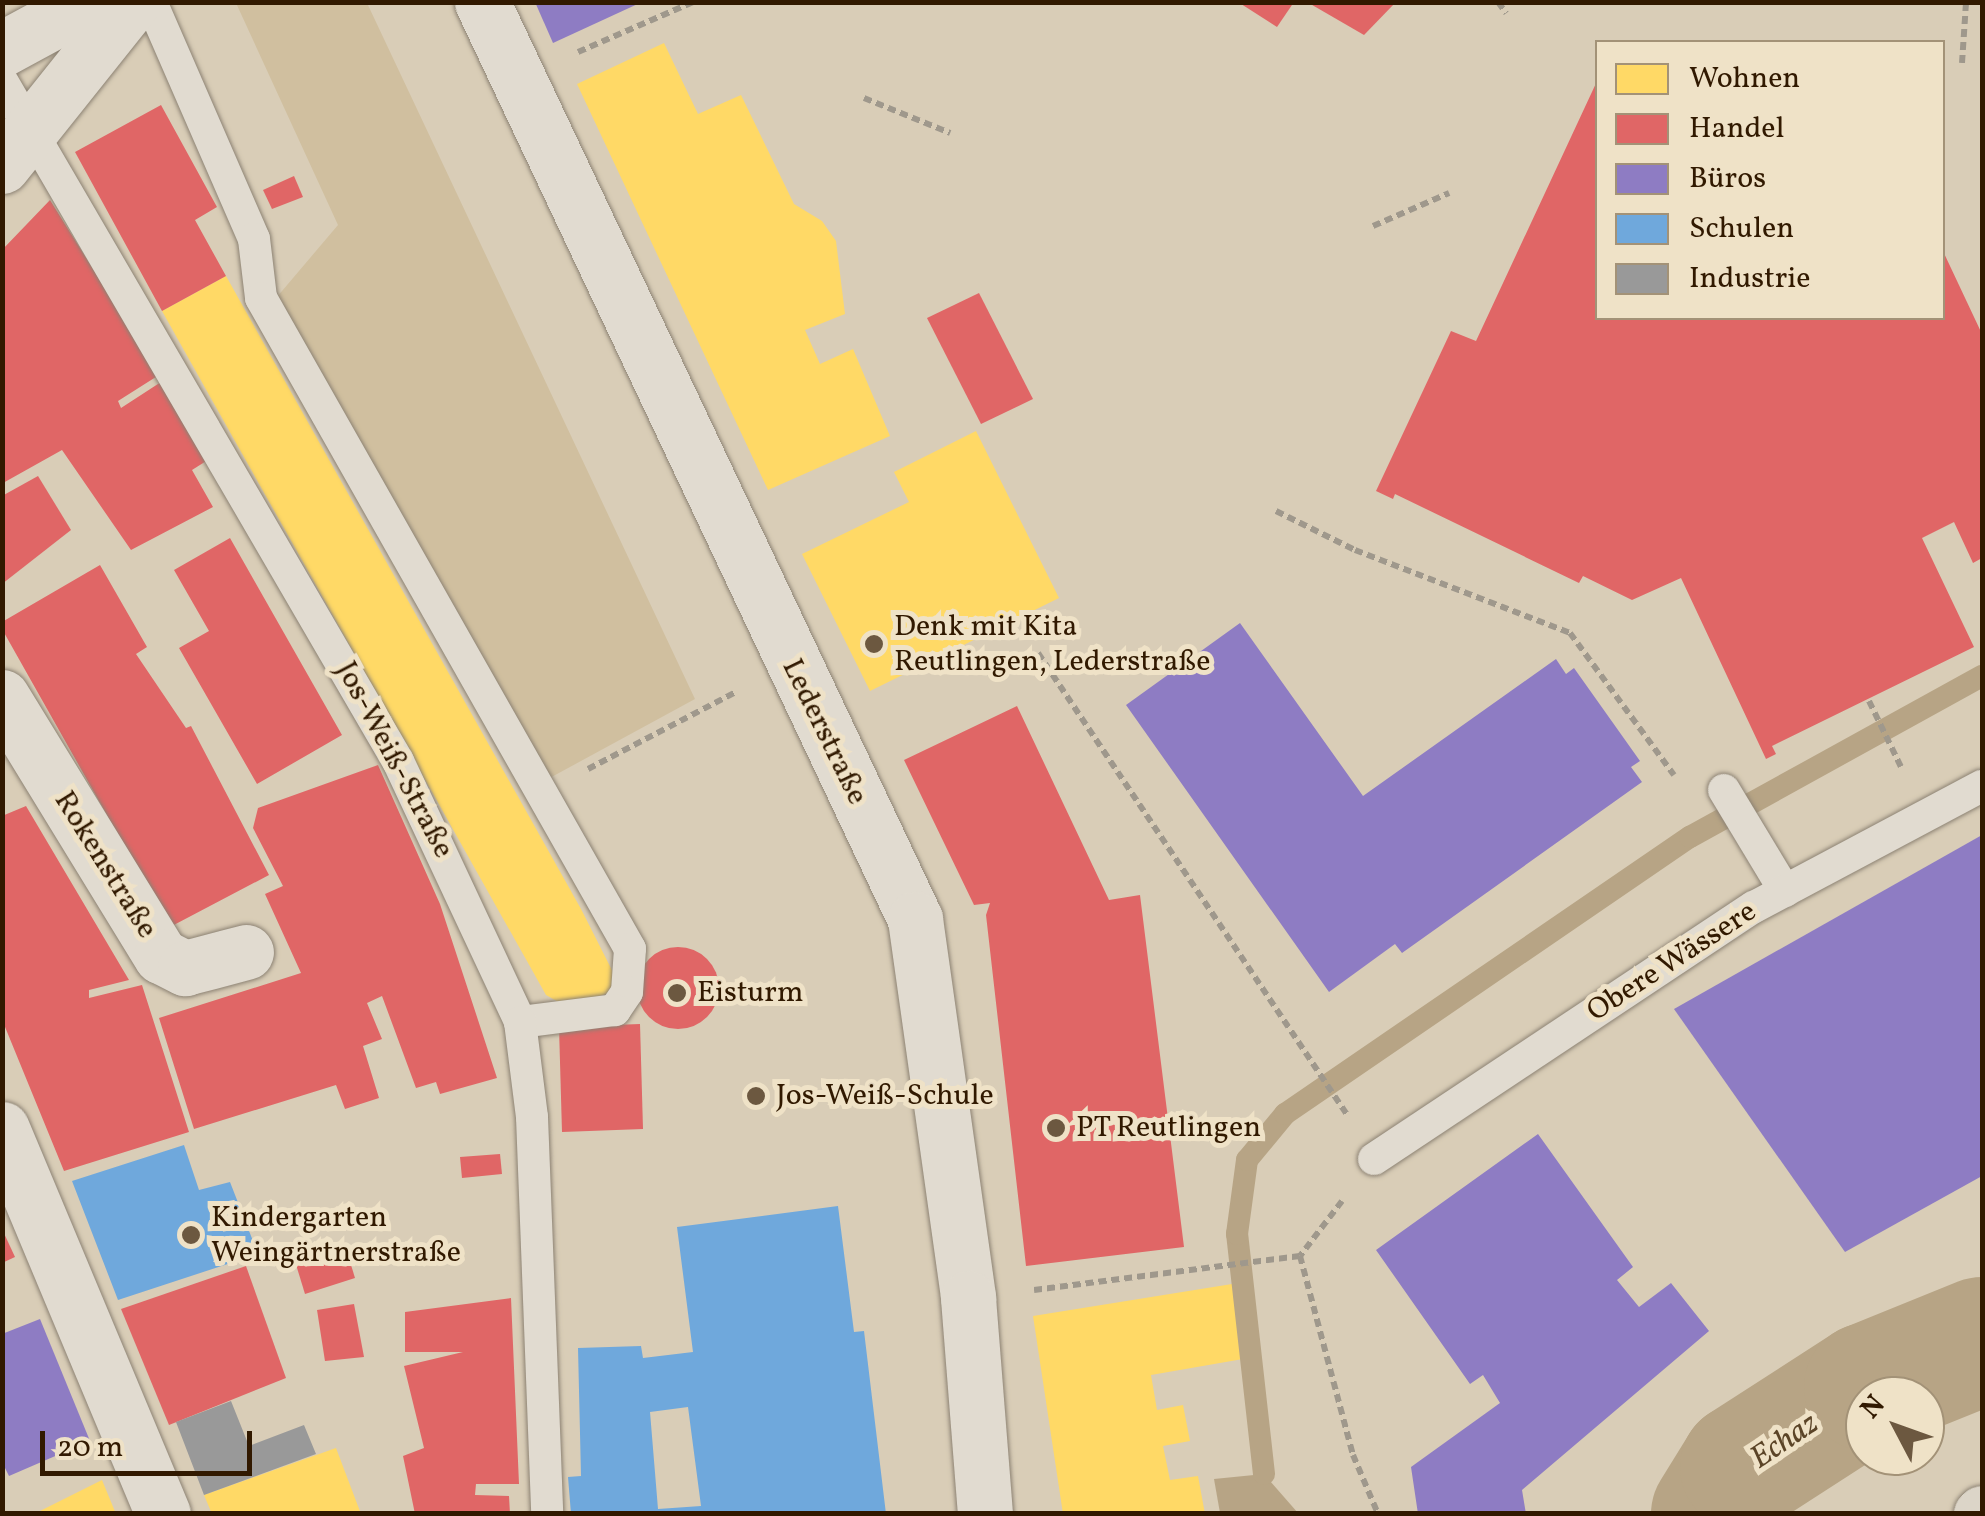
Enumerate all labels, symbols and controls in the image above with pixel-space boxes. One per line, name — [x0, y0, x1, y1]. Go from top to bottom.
legend — [1595, 40, 1945, 320]
text: Wohnen — [1689, 58, 1800, 100]
text: Handel — [1689, 108, 1785, 150]
text: Büros — [1689, 158, 1766, 200]
text: Schulen — [1689, 208, 1794, 250]
text: Industrie — [1689, 258, 1811, 300]
place label: Denk mit Kita Reutlingen, Lederstraße — [894, 609, 1210, 680]
marker: Denk mit Kita Reutlingen, Lederstraße — [863, 633, 885, 655]
street label: Lederstraße — [773, 653, 875, 811]
street label: Jos-Weiß-Straße — [327, 656, 461, 864]
street label: Rokenstraße — [46, 785, 164, 945]
street label: Obere Wässere — [1580, 894, 1764, 1030]
place label: Eisturm — [697, 975, 803, 1011]
marker: Eisturm — [666, 982, 688, 1004]
place label: Jos-Weiß-Schule — [776, 1078, 994, 1114]
marker: Jos-Weiß-Schule — [745, 1085, 767, 1107]
place label: PT Reutlingen — [1076, 1110, 1262, 1146]
marker: PT Reutlingen — [1045, 1117, 1067, 1139]
place label: Kindergarten Weingärtnerstraße — [211, 1200, 461, 1270]
marker: Kindergarten Weingärtnerstraße — [180, 1224, 202, 1246]
north arrow — [1845, 1376, 1945, 1476]
text: N — [1852, 1387, 1895, 1428]
water label: Echaz — [1744, 1405, 1826, 1479]
scale bar — [45, 1411, 258, 1473]
text: 20 m — [57, 1427, 123, 1469]

